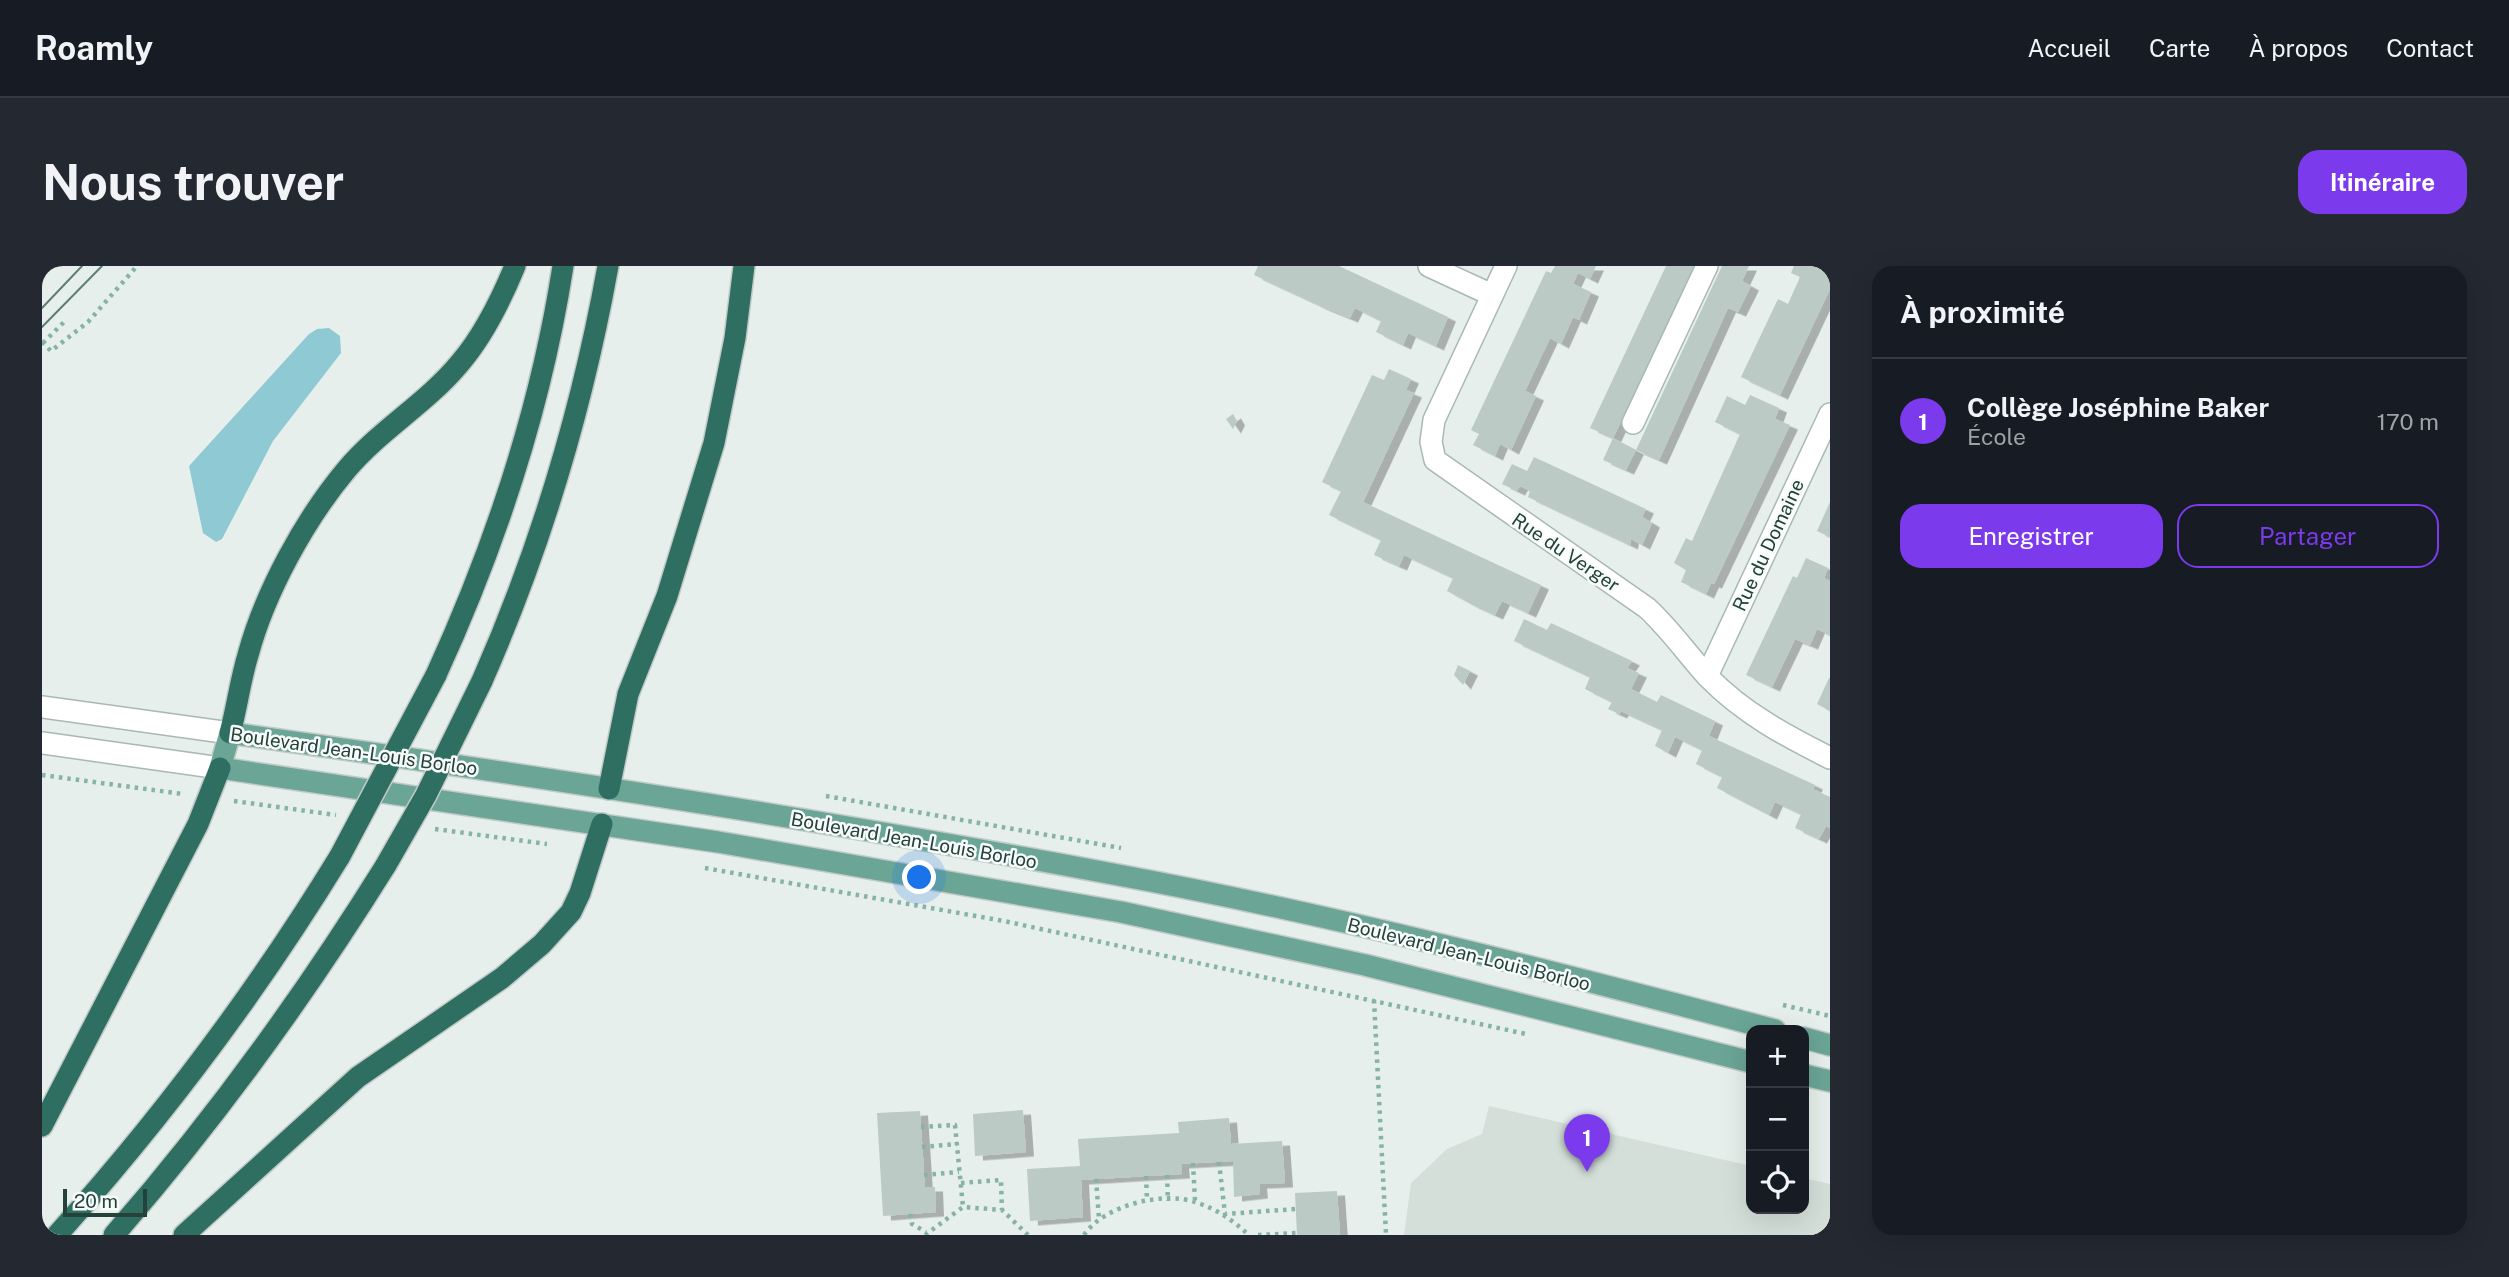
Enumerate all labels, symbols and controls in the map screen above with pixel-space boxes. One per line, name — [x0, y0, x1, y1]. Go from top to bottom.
text: Roamly — [35, 29, 153, 67]
text: Accueil — [2028, 34, 2111, 62]
text: Carte — [2149, 34, 2210, 62]
text: À propos — [2248, 34, 2348, 62]
text: Contact — [2386, 34, 2474, 62]
button: Itinéraire — [2298, 150, 2467, 214]
text: Nous trouver — [42, 153, 344, 211]
text: À proximité — [1900, 294, 2065, 330]
text: Collège Joséphine Baker — [1967, 392, 2269, 423]
text: 1 — [1918, 408, 1928, 435]
text: 170 m — [2377, 408, 2439, 435]
text: École — [1967, 423, 2026, 450]
street label: Rue du Domaine — [1728, 476, 1808, 614]
button: Enregistrer — [1900, 504, 2163, 568]
button: Partager — [2177, 504, 2439, 568]
street label: Rue du Verger — [1508, 508, 1624, 596]
street label: Boulevard Jean-Louis Borloo — [229, 723, 479, 779]
street label: Boulevard Jean-Louis Borloo — [789, 808, 1039, 872]
your location — [902, 860, 936, 894]
street label: Boulevard Jean-Louis Borloo — [1345, 913, 1593, 995]
map controls — [1746, 1025, 1809, 1214]
button: + — [1746, 1025, 1809, 1088]
button: − — [1746, 1088, 1809, 1151]
pin: 1 — [1564, 1114, 1610, 1172]
button: locate — [1746, 1151, 1809, 1214]
scale bar — [63, 1186, 147, 1218]
text: 20 m — [74, 1190, 118, 1212]

